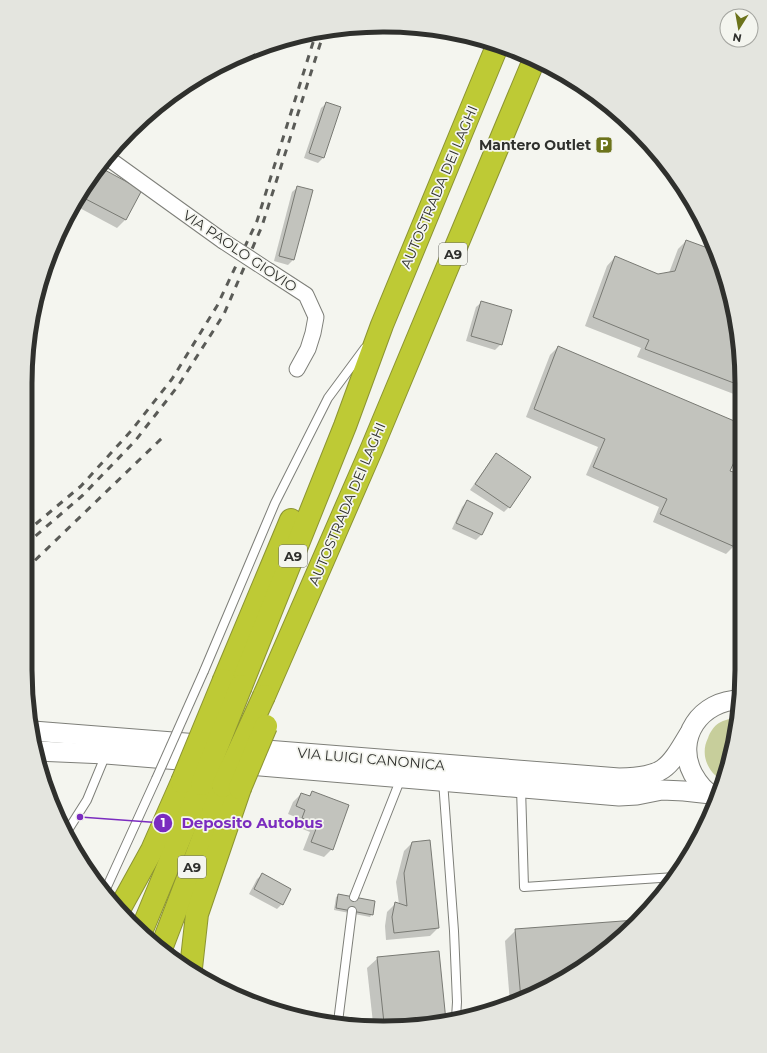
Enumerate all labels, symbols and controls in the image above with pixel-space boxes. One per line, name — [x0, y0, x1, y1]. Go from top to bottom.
north arrow — [719, 8, 759, 48]
text: N — [731, 30, 743, 46]
street label: AUTOSTRADA DEI LAGHI — [396, 103, 482, 271]
parking icon: Mantero Outlet — [594, 135, 614, 155]
place label: Mantero Outlet — [479, 136, 591, 154]
street label: VIA PAOLO GIOVIO — [179, 206, 301, 296]
road number: A9 — [439, 243, 467, 265]
street label: AUTOSTRADA DEI LAGHI — [304, 420, 390, 588]
road number: A9 — [279, 545, 307, 567]
street label: VIA LUIGI CANONICA — [297, 744, 446, 774]
callout: Deposito Autobus — [153, 809, 330, 836]
text: Deposito Autobus — [181, 813, 323, 832]
text: 1 — [161, 815, 165, 830]
road number: A9 — [178, 856, 206, 878]

